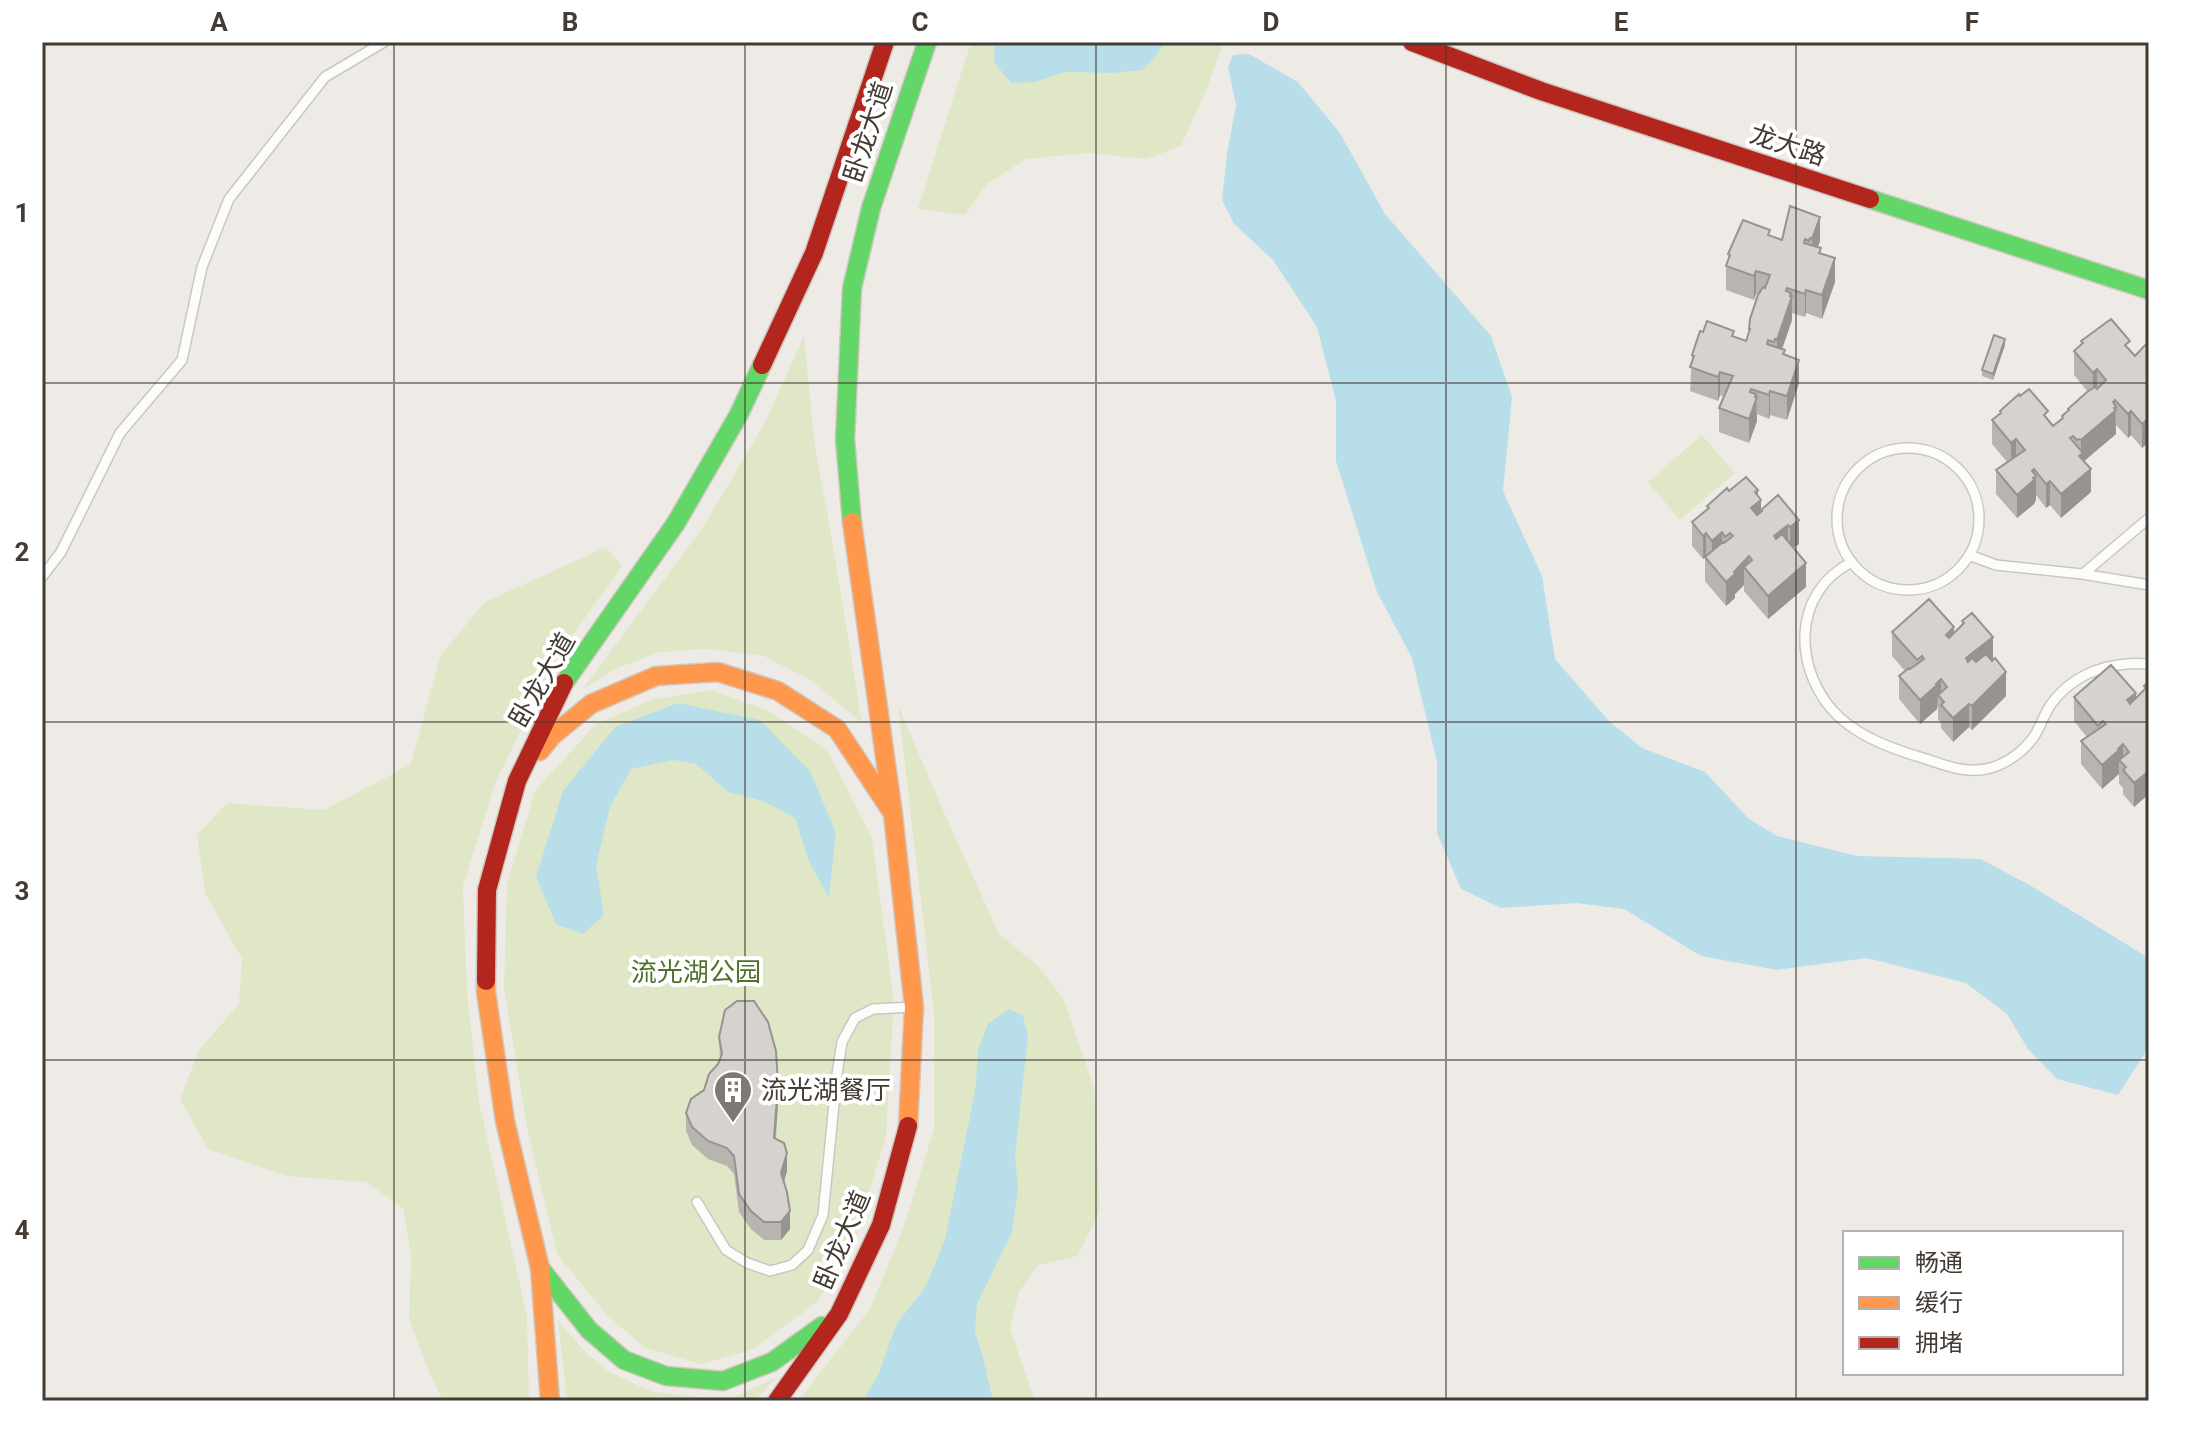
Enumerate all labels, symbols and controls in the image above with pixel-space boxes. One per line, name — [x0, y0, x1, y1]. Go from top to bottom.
text: A — [210, 7, 228, 37]
text: B — [562, 7, 578, 37]
text: C — [911, 7, 929, 37]
text: D — [1263, 7, 1279, 37]
text: E — [1614, 7, 1629, 37]
text: F — [1965, 7, 1979, 37]
street label: 卧龙大道 — [838, 78, 898, 186]
street label: 龙大路 — [1746, 119, 1830, 171]
text: 1 — [15, 198, 29, 228]
text: 2 — [15, 537, 29, 567]
street label: 卧龙大道 — [503, 627, 581, 733]
text: 3 — [15, 876, 29, 906]
park label: 流光湖公园 — [631, 957, 761, 987]
building icon: 流光湖餐厅 — [712, 1069, 754, 1124]
place label: 流光湖餐厅 — [761, 1075, 891, 1105]
street label: 卧龙大道 — [808, 1186, 876, 1294]
text: 4 — [15, 1215, 30, 1245]
legend — [1843, 1231, 2123, 1375]
text: 畅通 — [1915, 1249, 1963, 1277]
text: 缓行 — [1915, 1289, 1963, 1317]
text: 拥堵 — [1915, 1329, 1963, 1357]

